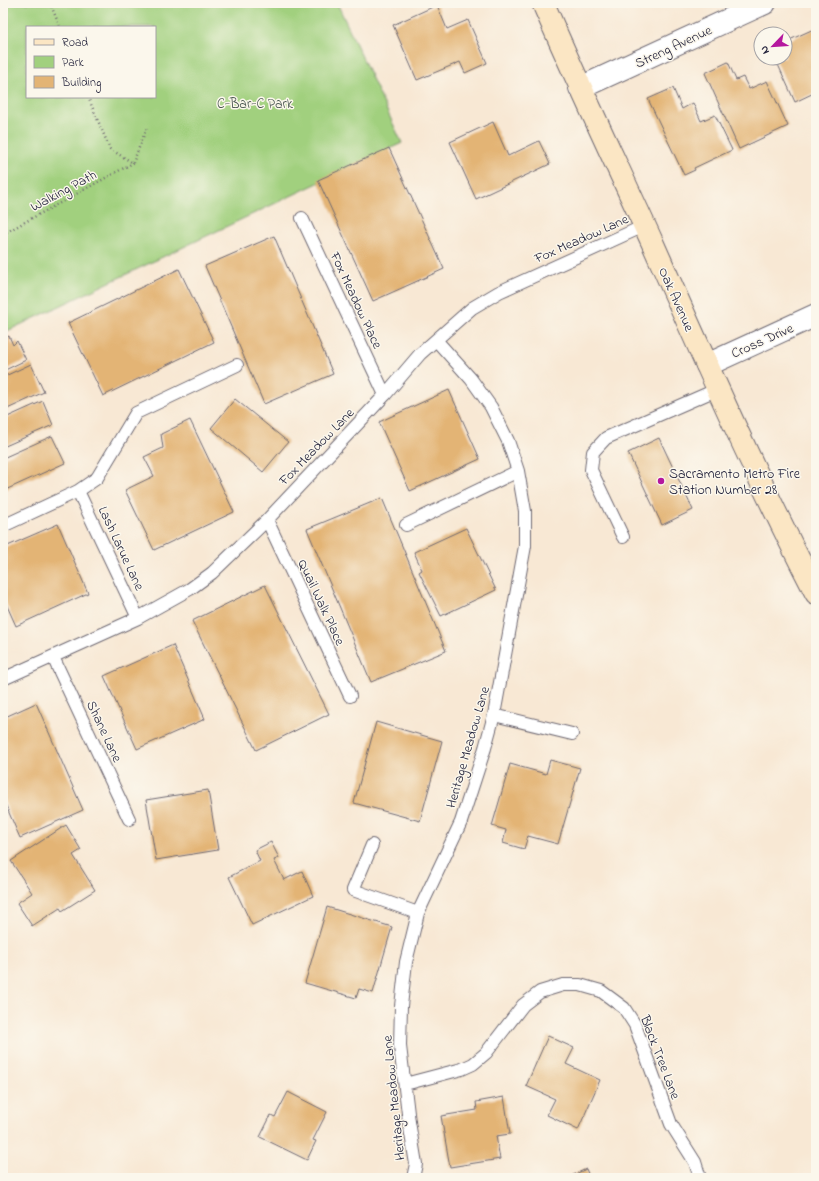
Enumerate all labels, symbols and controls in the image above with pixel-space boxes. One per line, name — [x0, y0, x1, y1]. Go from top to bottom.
street label: Streng Avenue — [632, 20, 717, 75]
legend — [26, 26, 156, 98]
north arrow — [753, 26, 793, 66]
text: Road — [62, 34, 88, 52]
text: N — [756, 43, 774, 57]
text: Park — [62, 54, 84, 72]
text: Building — [61, 74, 101, 93]
park label: C-Bar-C Park — [217, 94, 294, 115]
street label: Walking Path — [27, 165, 101, 218]
street label: Fox Meadow Lane — [530, 209, 633, 270]
street label: Fox Meadow Place — [324, 248, 388, 353]
street label: Oak Avenue — [652, 264, 699, 336]
street label: Cross Drive — [728, 318, 798, 364]
street label: Fox Meadow Lane — [274, 403, 360, 491]
place label: Sacramento Metro Fire Station Number 28 — [669, 464, 801, 501]
marker: Sacramento Metro Fire Station Number 28 — [656, 476, 666, 486]
street label: Lash Larue Lane — [92, 503, 150, 595]
street label: Quail Walk Place — [291, 556, 350, 650]
street label: Heritage Meadow Lane — [441, 683, 497, 811]
street label: Shane Lane — [80, 697, 127, 767]
street label: Black Tree Lane — [634, 1011, 686, 1103]
street label: Heritage Meadow Lane — [377, 1033, 412, 1161]

